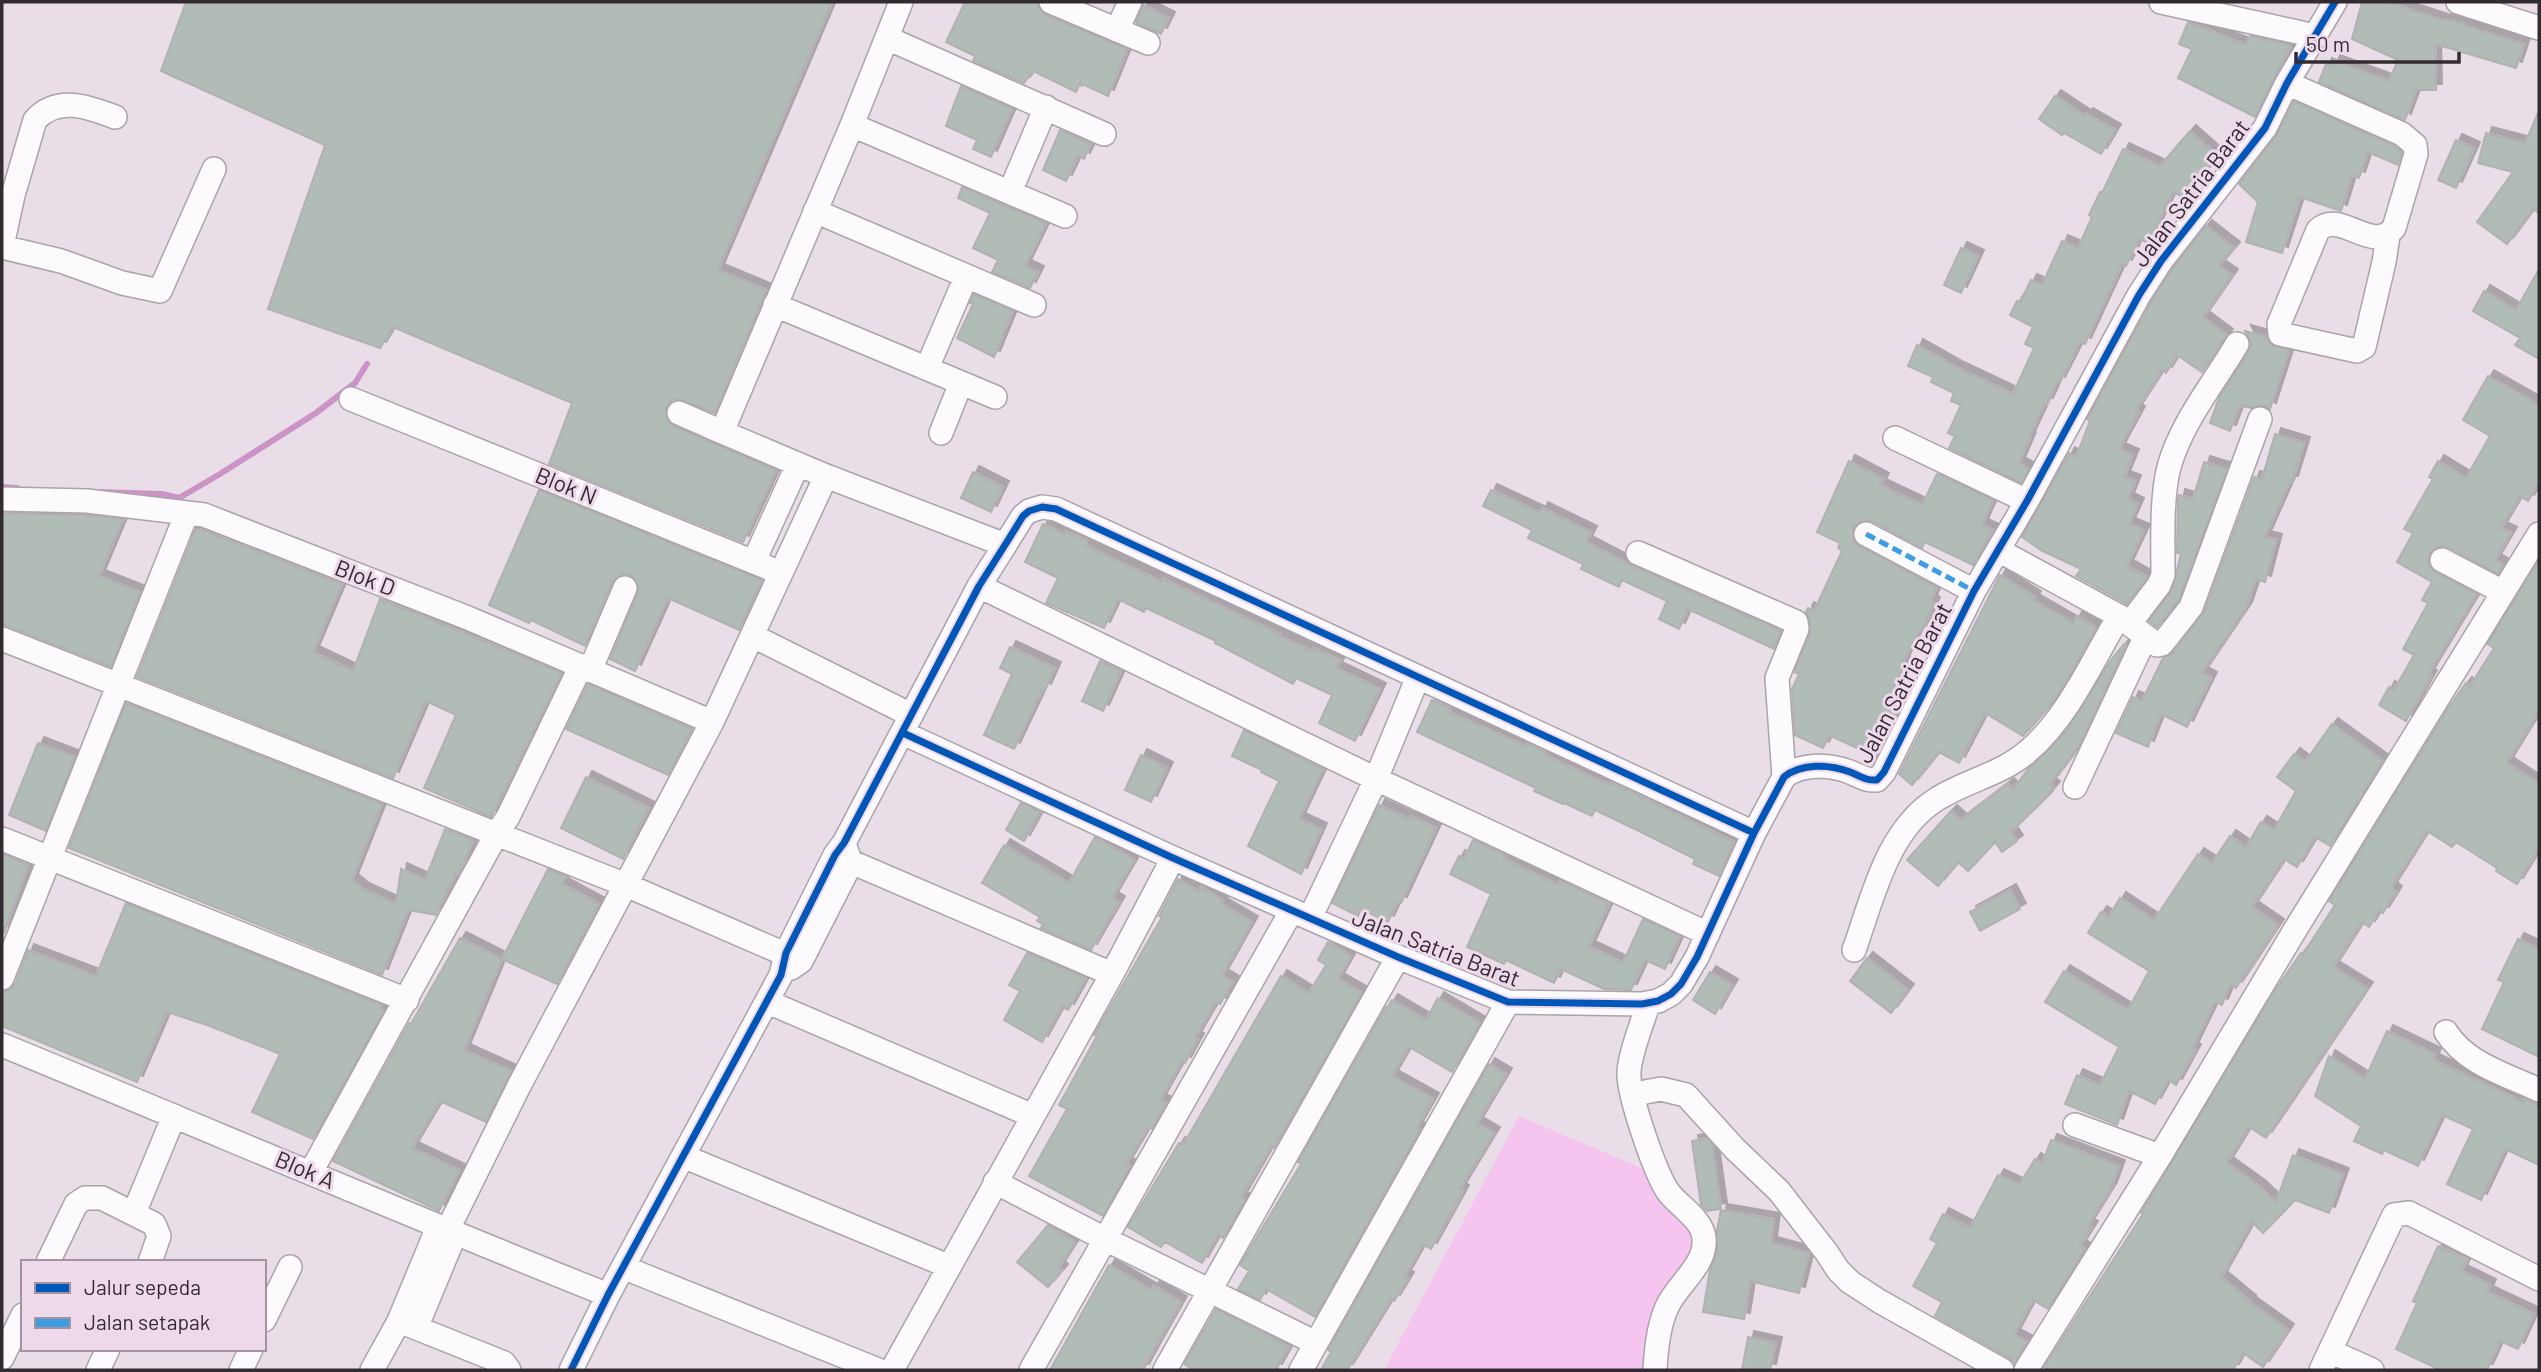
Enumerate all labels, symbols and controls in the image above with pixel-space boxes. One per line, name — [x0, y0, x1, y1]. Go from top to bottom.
scale bar — [2296, 21, 2459, 65]
text: 50 m — [2306, 31, 2350, 56]
street label: Jalan Satria Barat — [2126, 113, 2255, 272]
street label: Blok N — [531, 460, 601, 510]
street label: Blok D — [331, 553, 400, 601]
street label: Jalan Satria Barat — [1849, 598, 1957, 767]
street label: Jalan Satria Barat — [1349, 902, 1524, 992]
street label: Blok A — [271, 1144, 340, 1194]
legend — [21, 1260, 266, 1351]
text: Jalur sepeda — [84, 1274, 201, 1299]
text: Jalan setapak — [84, 1309, 210, 1334]

